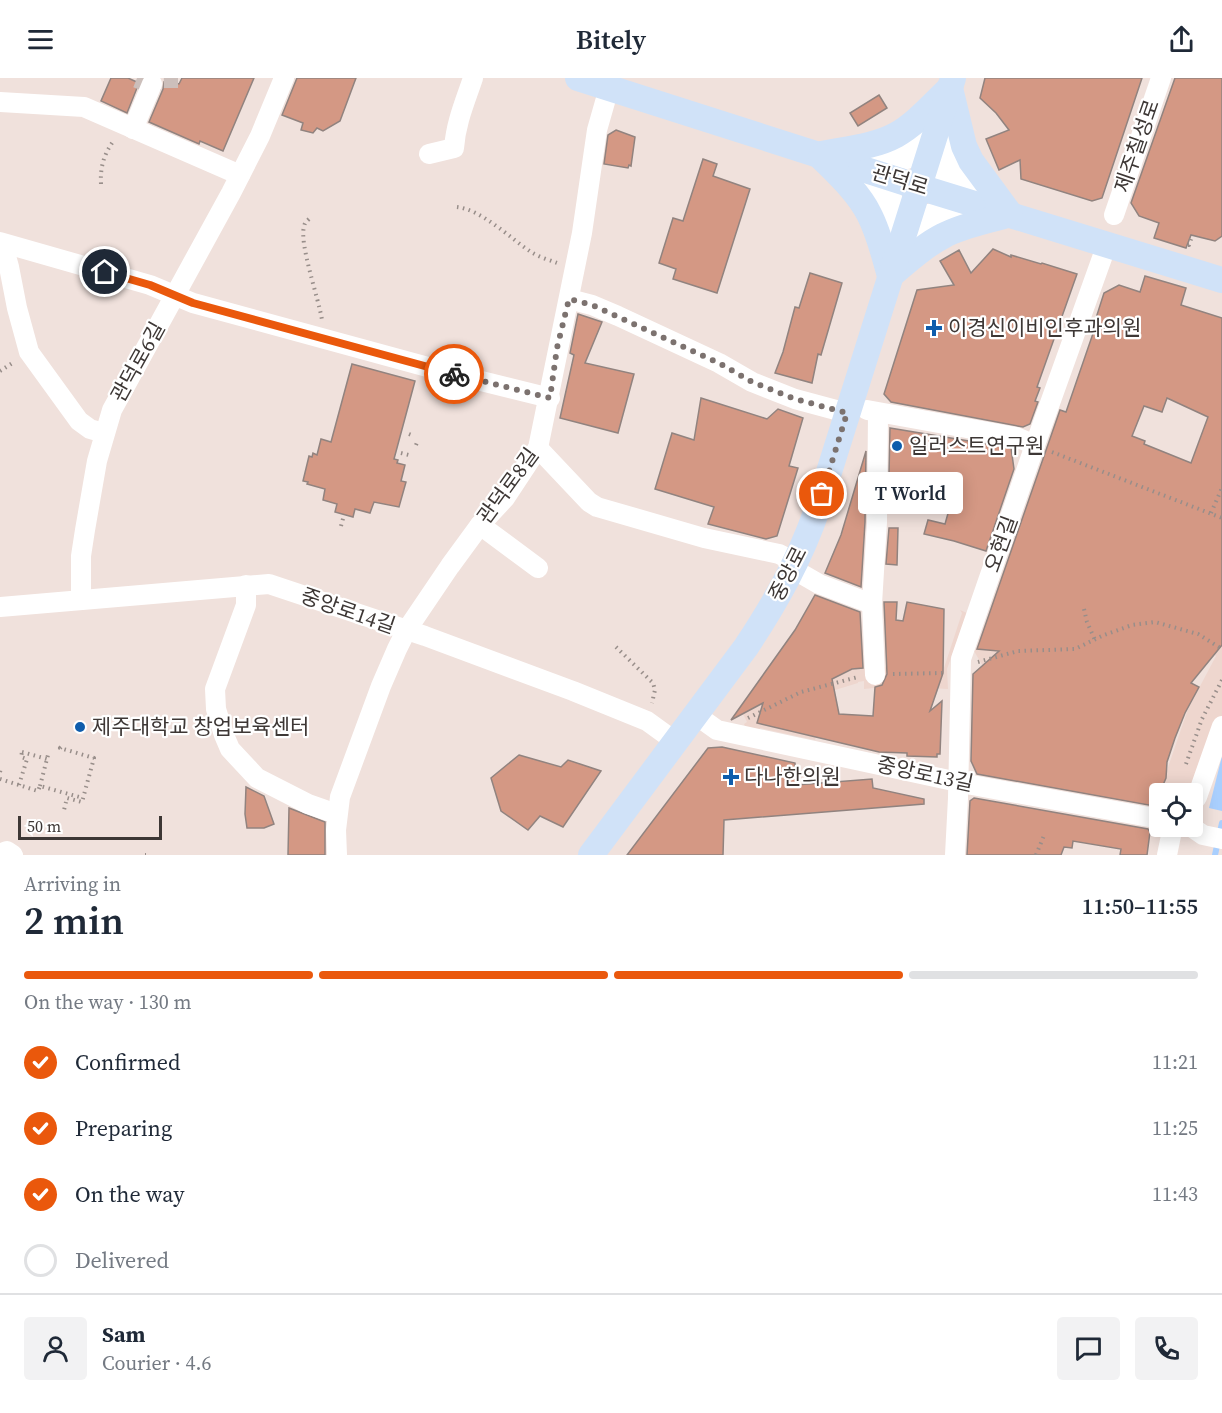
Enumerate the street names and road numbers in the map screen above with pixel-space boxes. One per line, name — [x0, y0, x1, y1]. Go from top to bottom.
street label: 제주칠성로 — [1107, 95, 1166, 196]
street label: 관덕로 — [868, 157, 932, 202]
street label: 관덕로6길 — [104, 316, 172, 407]
street label: 관덕로8길 — [470, 442, 545, 530]
street label: 오현길 — [977, 512, 1024, 576]
street label: 중앙로 — [761, 541, 814, 606]
street label: 중앙로14길 — [297, 581, 399, 640]
street label: 중앙로13길 — [874, 749, 976, 798]

